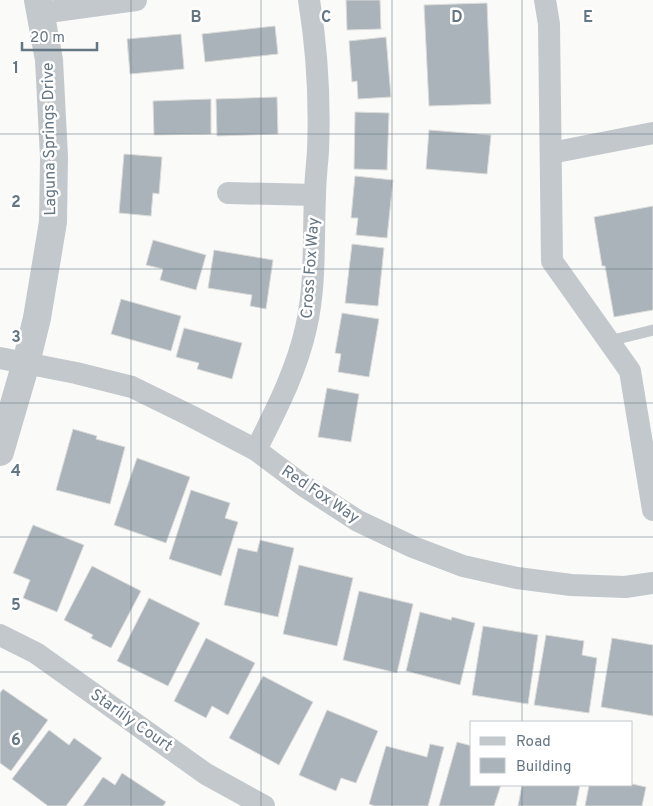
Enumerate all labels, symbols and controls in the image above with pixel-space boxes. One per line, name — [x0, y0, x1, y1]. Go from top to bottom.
text: B — [190, 8, 202, 28]
text: C — [321, 8, 331, 28]
text: D — [451, 8, 463, 28]
text: E — [583, 8, 593, 28]
scale bar — [22, 20, 98, 52]
text: 20 m — [30, 29, 65, 48]
text: 1 — [13, 59, 19, 79]
street label: Laguna Springs Drive — [39, 62, 61, 216]
text: 2 — [11, 193, 21, 213]
street label: Cross Fox Way — [297, 217, 325, 319]
text: 3 — [11, 328, 21, 348]
text: 4 — [11, 462, 21, 482]
street label: Red Fox Way — [277, 462, 363, 528]
text: 5 — [11, 596, 21, 616]
street label: Starlily Court — [86, 685, 176, 757]
legend — [470, 721, 633, 786]
text: 6 — [11, 731, 21, 751]
text: Road — [516, 733, 551, 752]
text: Building — [516, 758, 571, 777]

